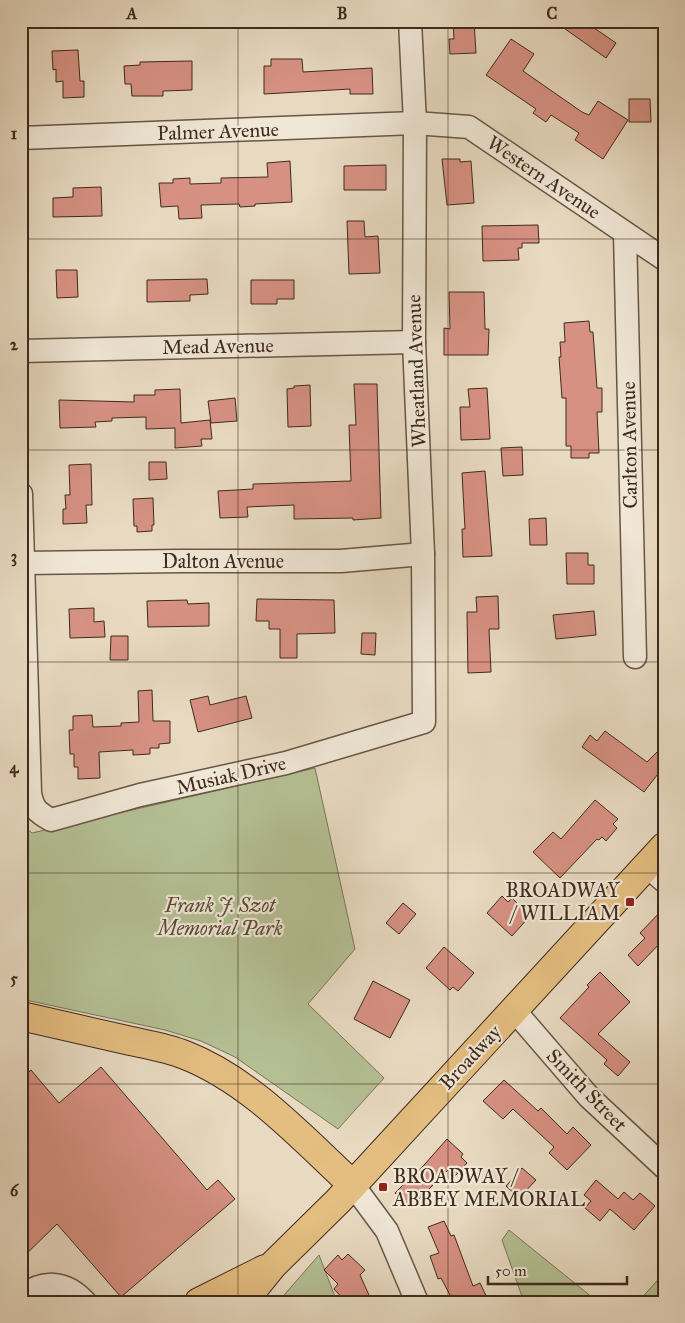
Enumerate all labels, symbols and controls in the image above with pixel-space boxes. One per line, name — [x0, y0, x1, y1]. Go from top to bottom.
text: A — [126, 4, 138, 23]
text: B — [337, 4, 347, 23]
text: C — [547, 4, 558, 23]
street label: Palmer Avenue — [157, 117, 279, 145]
text: 1 — [11, 124, 18, 143]
street label: Western Avenue — [483, 130, 605, 224]
street label: Wheatland Avenue — [401, 294, 431, 448]
street label: Mead Avenue — [162, 333, 274, 359]
text: 2 — [10, 335, 19, 354]
street label: Carlton Avenue — [616, 381, 642, 509]
text: 3 — [11, 547, 17, 567]
street label: Dalton Avenue — [162, 549, 284, 573]
street label: Musiak Drive — [174, 751, 288, 799]
text: 4 — [10, 758, 20, 778]
place label: BROADWAY / WILLIAM — [505, 878, 621, 925]
park label: Frank J. Szot Memorial Park — [155, 893, 283, 940]
marker: BROADWAY / WILLIAM — [624, 896, 636, 908]
text: 5 — [10, 969, 18, 988]
street label: Broadway — [434, 1019, 506, 1094]
street label: Smith Street — [542, 1044, 632, 1136]
place label: BROADWAY / ABBEY MEMORIAL — [392, 1164, 585, 1211]
text: 6 — [10, 1181, 19, 1200]
marker: BROADWAY / ABBEY MEMORIAL — [377, 1181, 389, 1193]
scale bar — [488, 1253, 626, 1285]
text: 50 m — [495, 1262, 527, 1280]

